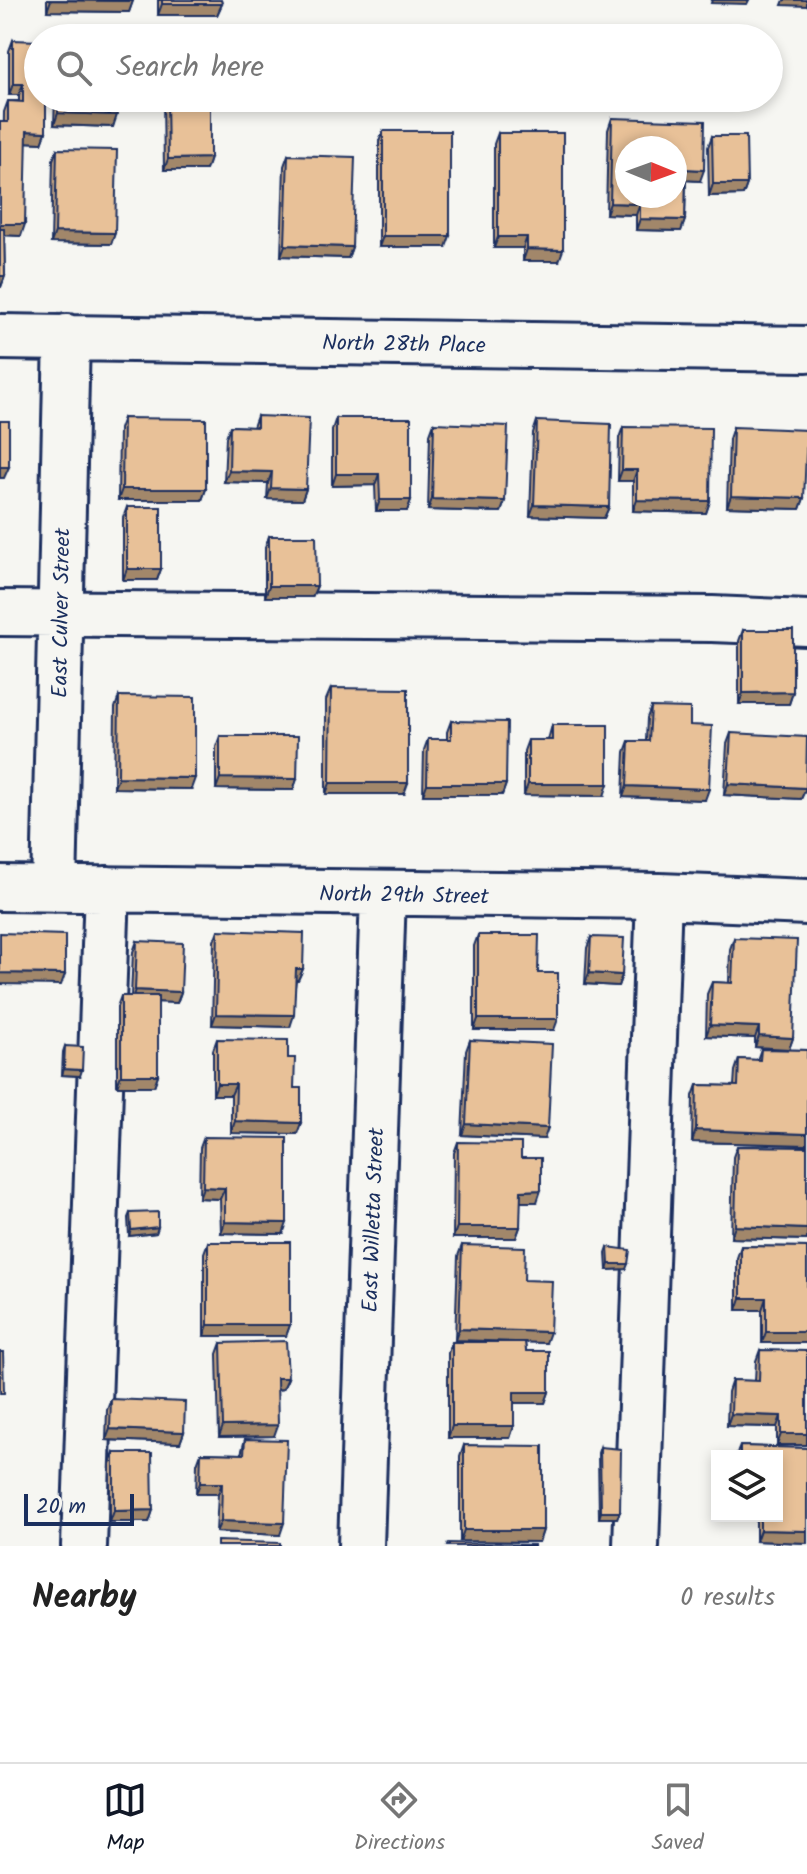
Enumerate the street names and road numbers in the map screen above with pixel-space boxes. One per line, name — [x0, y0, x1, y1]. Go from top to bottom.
street label: North 28th Place — [322, 327, 486, 364]
street label: East Culver Street — [44, 527, 81, 698]
street label: North 29th Street — [319, 878, 490, 915]
street label: East Willetta Street — [354, 1127, 395, 1313]

